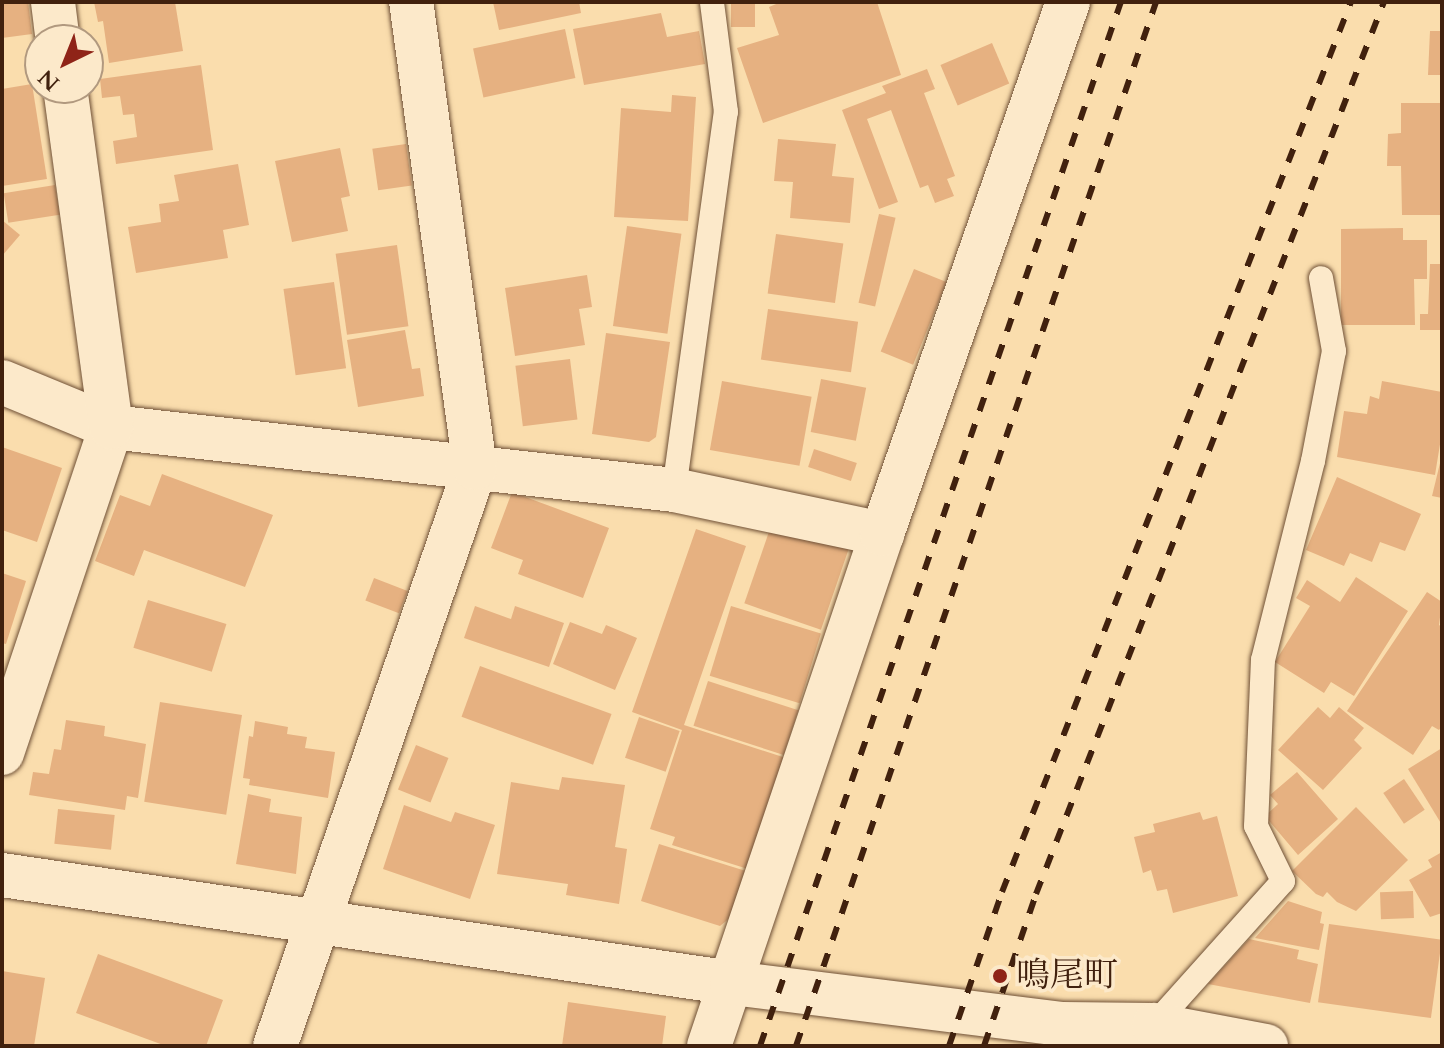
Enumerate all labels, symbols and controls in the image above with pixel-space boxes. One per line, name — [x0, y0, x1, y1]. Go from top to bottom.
north arrow — [24, 24, 104, 104]
text: N — [32, 63, 66, 98]
place label: 鳴尾町 — [1016, 956, 1118, 996]
marker: 鳴尾町 — [991, 967, 1009, 985]

